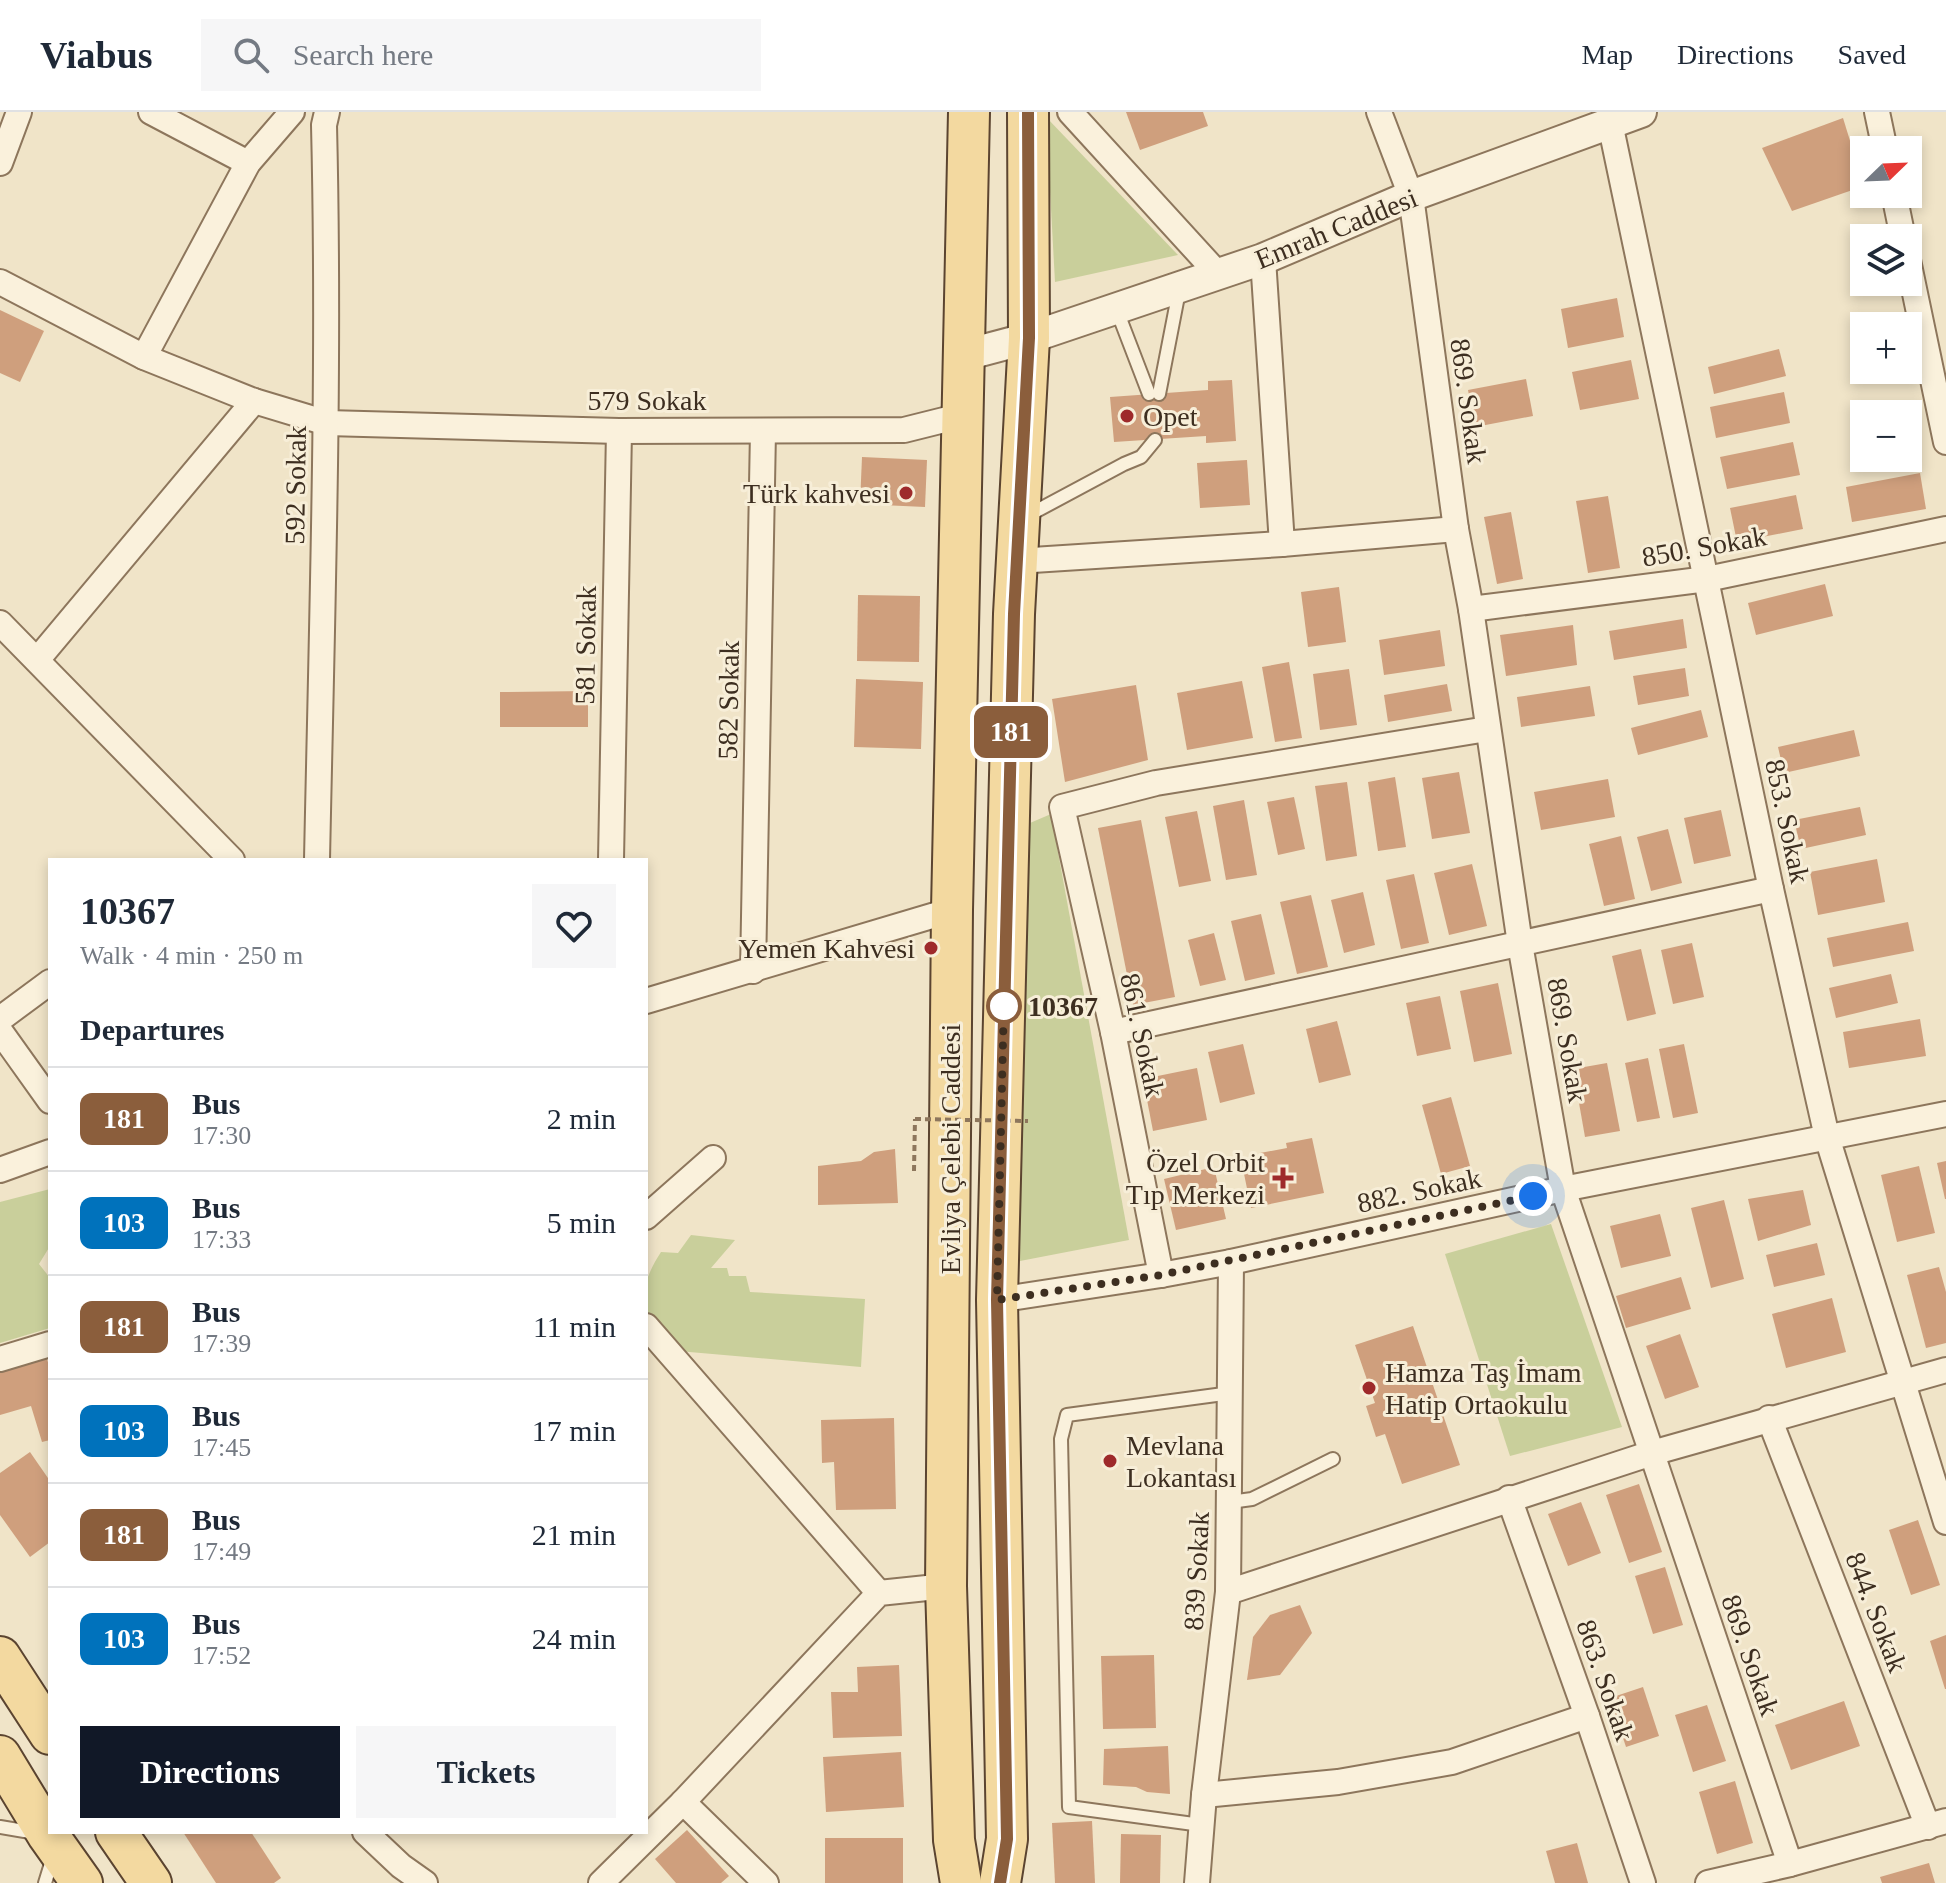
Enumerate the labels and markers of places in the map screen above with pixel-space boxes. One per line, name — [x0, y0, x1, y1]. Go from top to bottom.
place label: Opet — [1143, 401, 1198, 432]
marker: Opet — [1118, 407, 1136, 425]
place label: Türk kahvesi — [743, 478, 890, 509]
marker: Türk kahvesi — [897, 484, 915, 502]
place label: Yemen Kahvesi — [738, 933, 915, 964]
marker: Yemen Kahvesi — [922, 939, 940, 957]
marker: 10367 — [987, 989, 1021, 1023]
place label: 10367 — [1028, 991, 1098, 1022]
place label: Özel Orbit Tıp Merkezi — [1126, 1147, 1265, 1210]
marker: Özel Orbit Tıp Merkezi — [1272, 1167, 1294, 1189]
place label: Hamza Taş İmam Hatip Ortaokulu — [1385, 1357, 1582, 1420]
marker: Hamza Taş İmam Hatip Ortaokulu — [1360, 1379, 1378, 1397]
place label: Mevlana Lokantası — [1126, 1430, 1237, 1493]
marker: Mevlana Lokantası — [1101, 1452, 1119, 1470]

